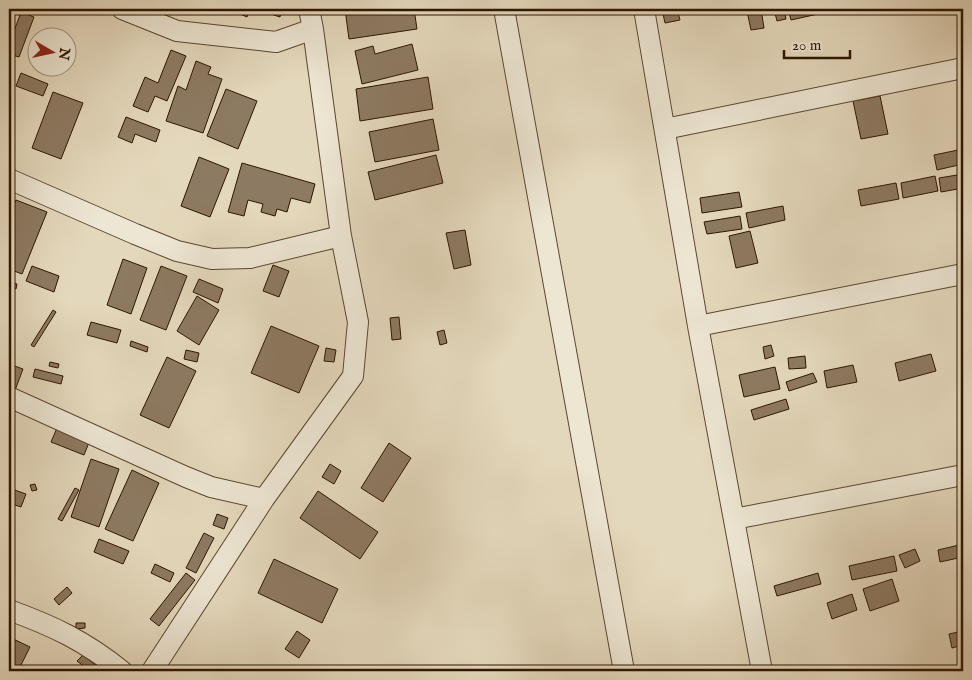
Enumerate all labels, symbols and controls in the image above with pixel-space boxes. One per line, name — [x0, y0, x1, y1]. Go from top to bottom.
north arrow — [28, 28, 78, 78]
scale bar — [784, 28, 851, 60]
text: 20 m — [792, 36, 822, 55]
text: N — [54, 45, 74, 61]

